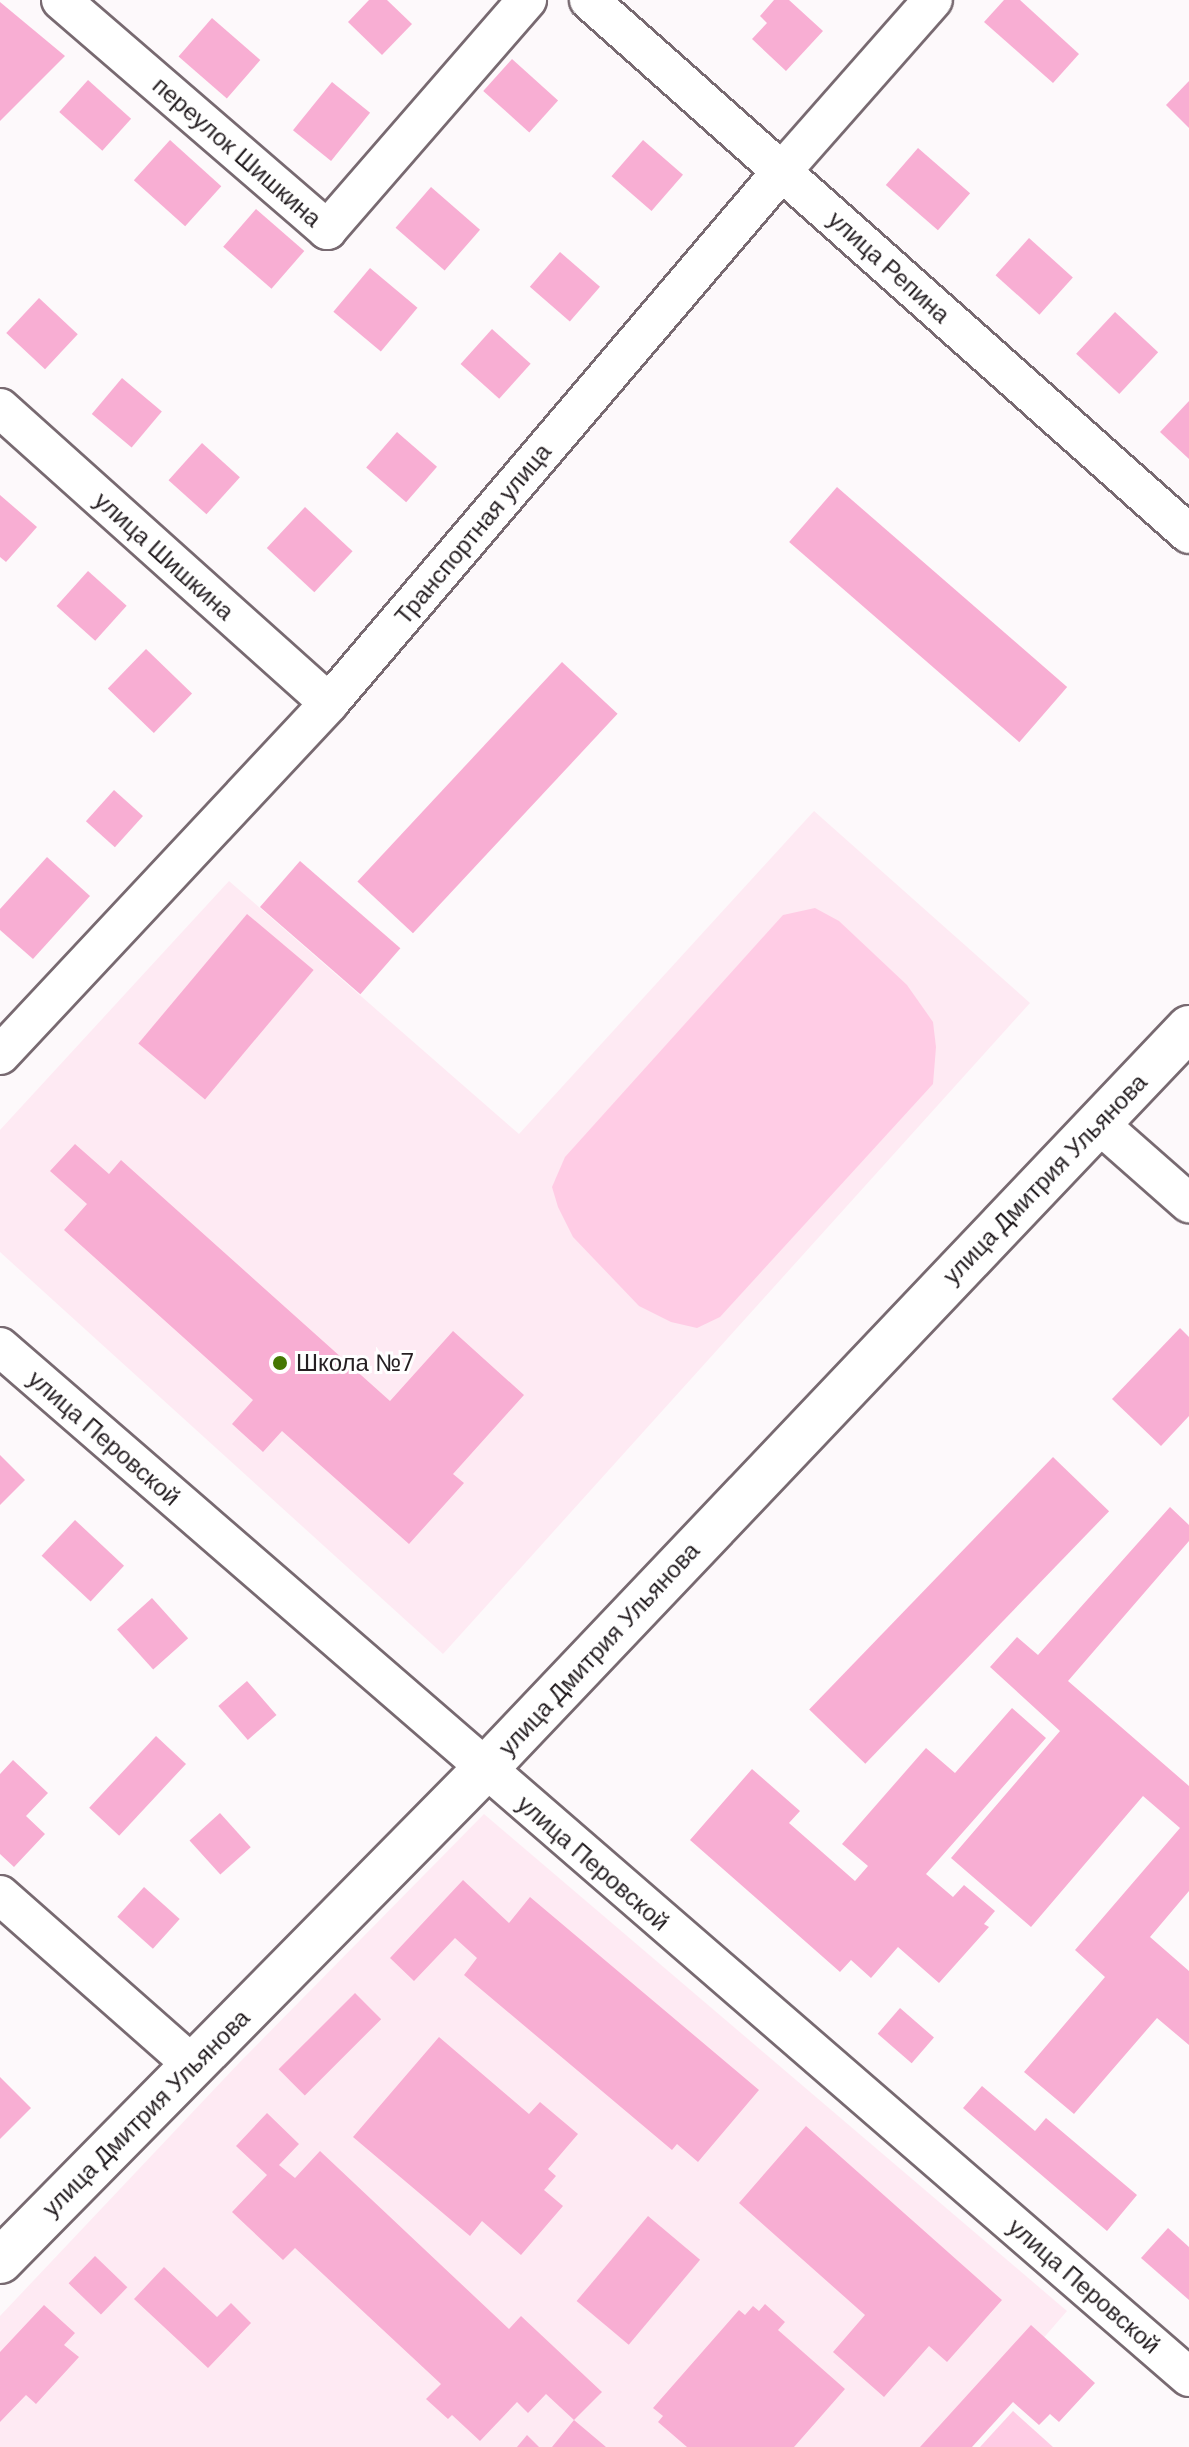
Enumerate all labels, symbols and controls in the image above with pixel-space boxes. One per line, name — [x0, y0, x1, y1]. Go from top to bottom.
street label: переулок Шишкина — [147, 71, 327, 233]
street label: улица Репина — [822, 205, 956, 329]
street label: Транспортная улица — [389, 438, 557, 630]
street label: улица Шишкина — [88, 486, 240, 626]
street label: улица Дмитрия Ульянова — [937, 1068, 1153, 1290]
place label: Школа №7 — [296, 1349, 414, 1377]
marker: Школа №7 — [271, 1354, 289, 1372]
street label: улица Перовской — [22, 1364, 186, 1512]
street label: улица Дмитрия Ульянова — [493, 1536, 705, 1762]
street label: улица Перовской — [511, 1789, 675, 1937]
street label: улица Дмитрия Ульянова — [36, 2003, 256, 2223]
street label: улица Перовской — [1002, 2212, 1166, 2360]

